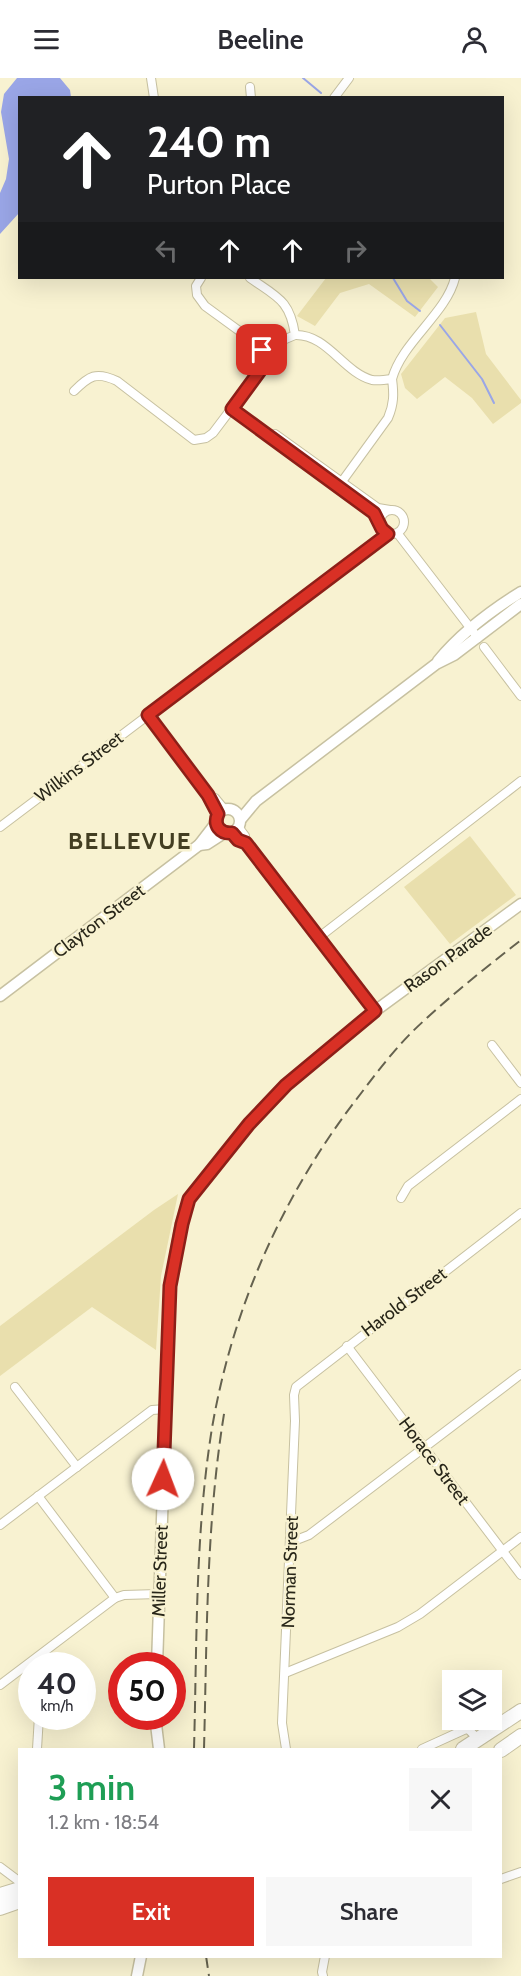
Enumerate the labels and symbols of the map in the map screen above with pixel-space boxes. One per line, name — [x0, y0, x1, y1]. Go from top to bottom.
pin — [236, 324, 287, 375]
street label: Wilkins Street — [31, 727, 127, 807]
district label: BELLEVUE — [68, 826, 192, 855]
street label: Clayton Street — [49, 879, 149, 963]
street label: Rason Parade — [400, 919, 496, 997]
street label: Harold Street — [357, 1263, 451, 1341]
street label: Horace Street — [394, 1413, 474, 1509]
position arrow — [131, 1447, 195, 1511]
street label: Norman Street — [277, 1515, 303, 1629]
street label: Miller Street — [147, 1525, 173, 1617]
speed limit sign: 50 — [108, 1652, 186, 1730]

